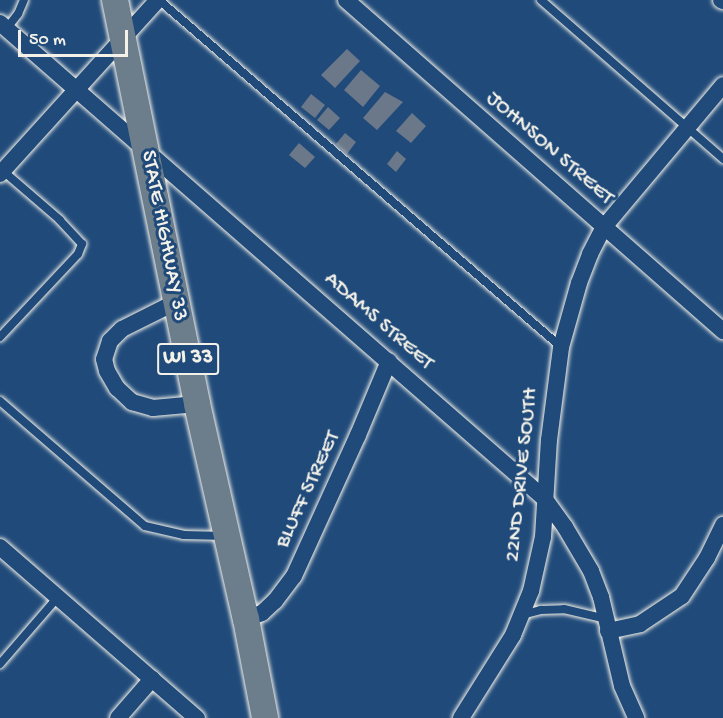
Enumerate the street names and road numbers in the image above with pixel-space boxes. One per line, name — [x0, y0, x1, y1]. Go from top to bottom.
street label: JOHNSON STREET — [480, 86, 618, 212]
street label: STATE HIGHWAY 33 — [134, 148, 192, 324]
street label: ADAMS STREET — [318, 267, 438, 377]
road number: WI 33 — [156, 341, 219, 377]
street label: 22ND DRIVE SOUTH — [501, 387, 545, 563]
street label: BLUFF STREET — [270, 427, 348, 553]

